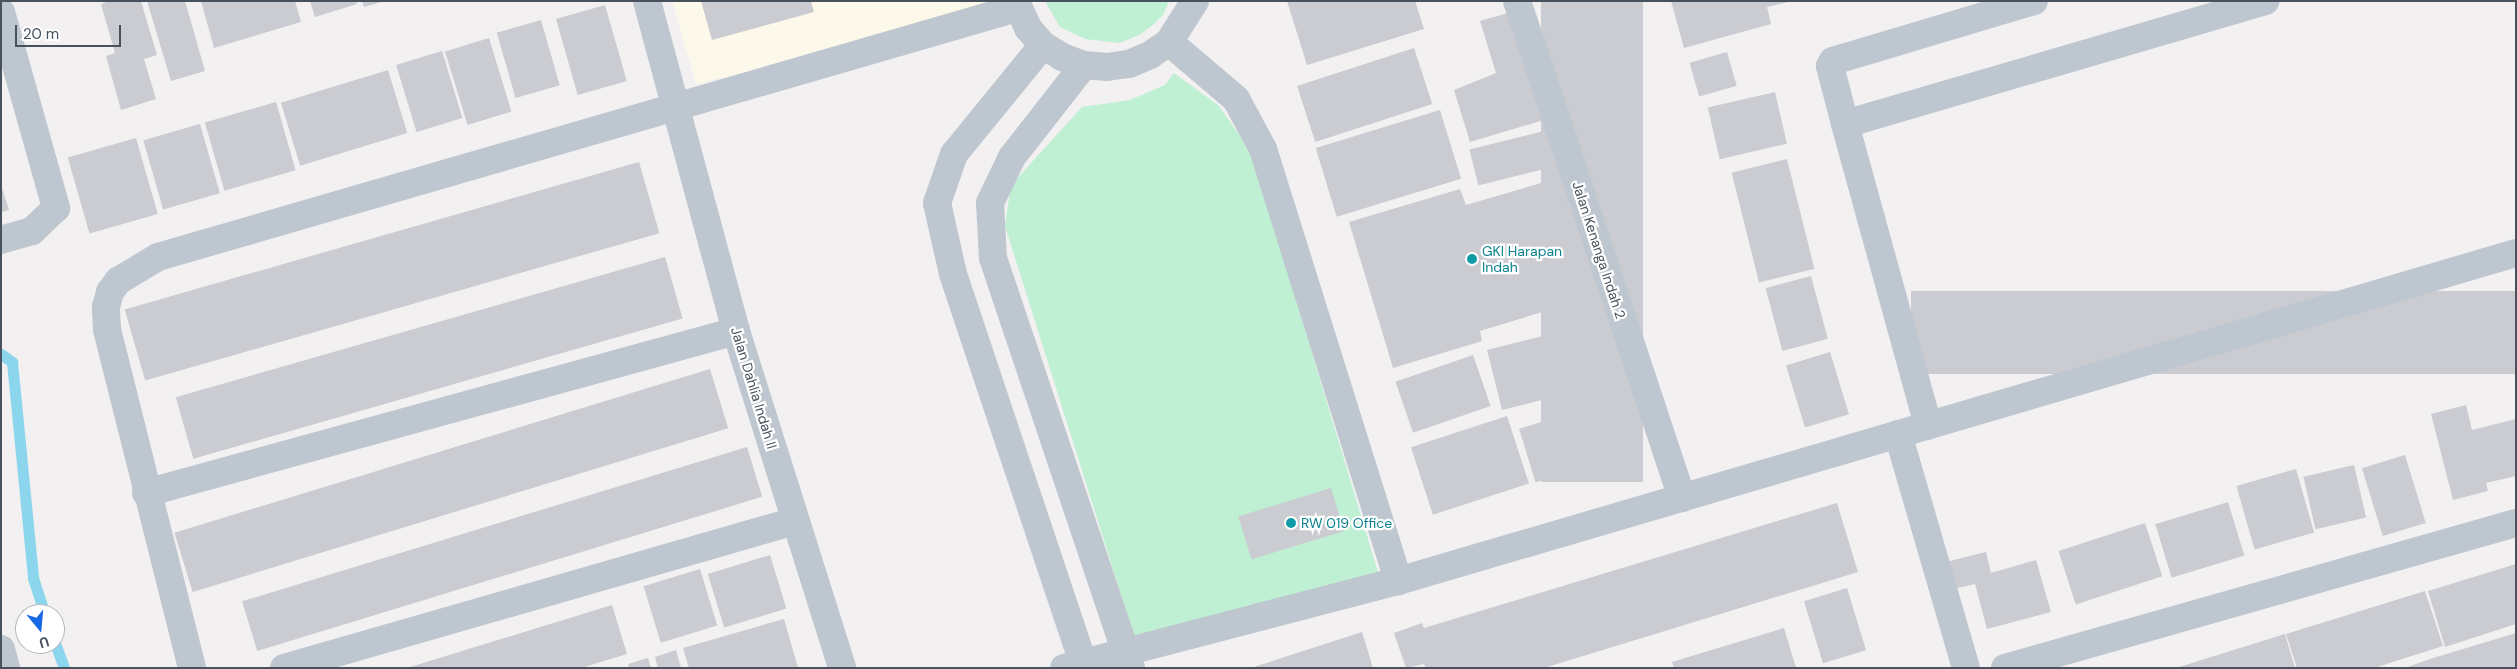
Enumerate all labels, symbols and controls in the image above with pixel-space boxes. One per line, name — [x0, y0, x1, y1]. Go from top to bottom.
scale bar — [18, 15, 124, 47]
text: 20 m — [23, 24, 59, 44]
street label: Jalan Kenanga Indah 2 — [1569, 179, 1629, 321]
place label: GKI Harapan Indah — [1482, 243, 1562, 276]
marker: GKI Harapan Indah — [1466, 253, 1478, 265]
street label: Jalan Dahlia Indah II — [728, 325, 780, 451]
place label: RW 019 Office — [1301, 515, 1392, 531]
marker: RW 019 Office — [1285, 517, 1297, 529]
north arrow — [15, 604, 65, 654]
text: U — [37, 632, 51, 652]

